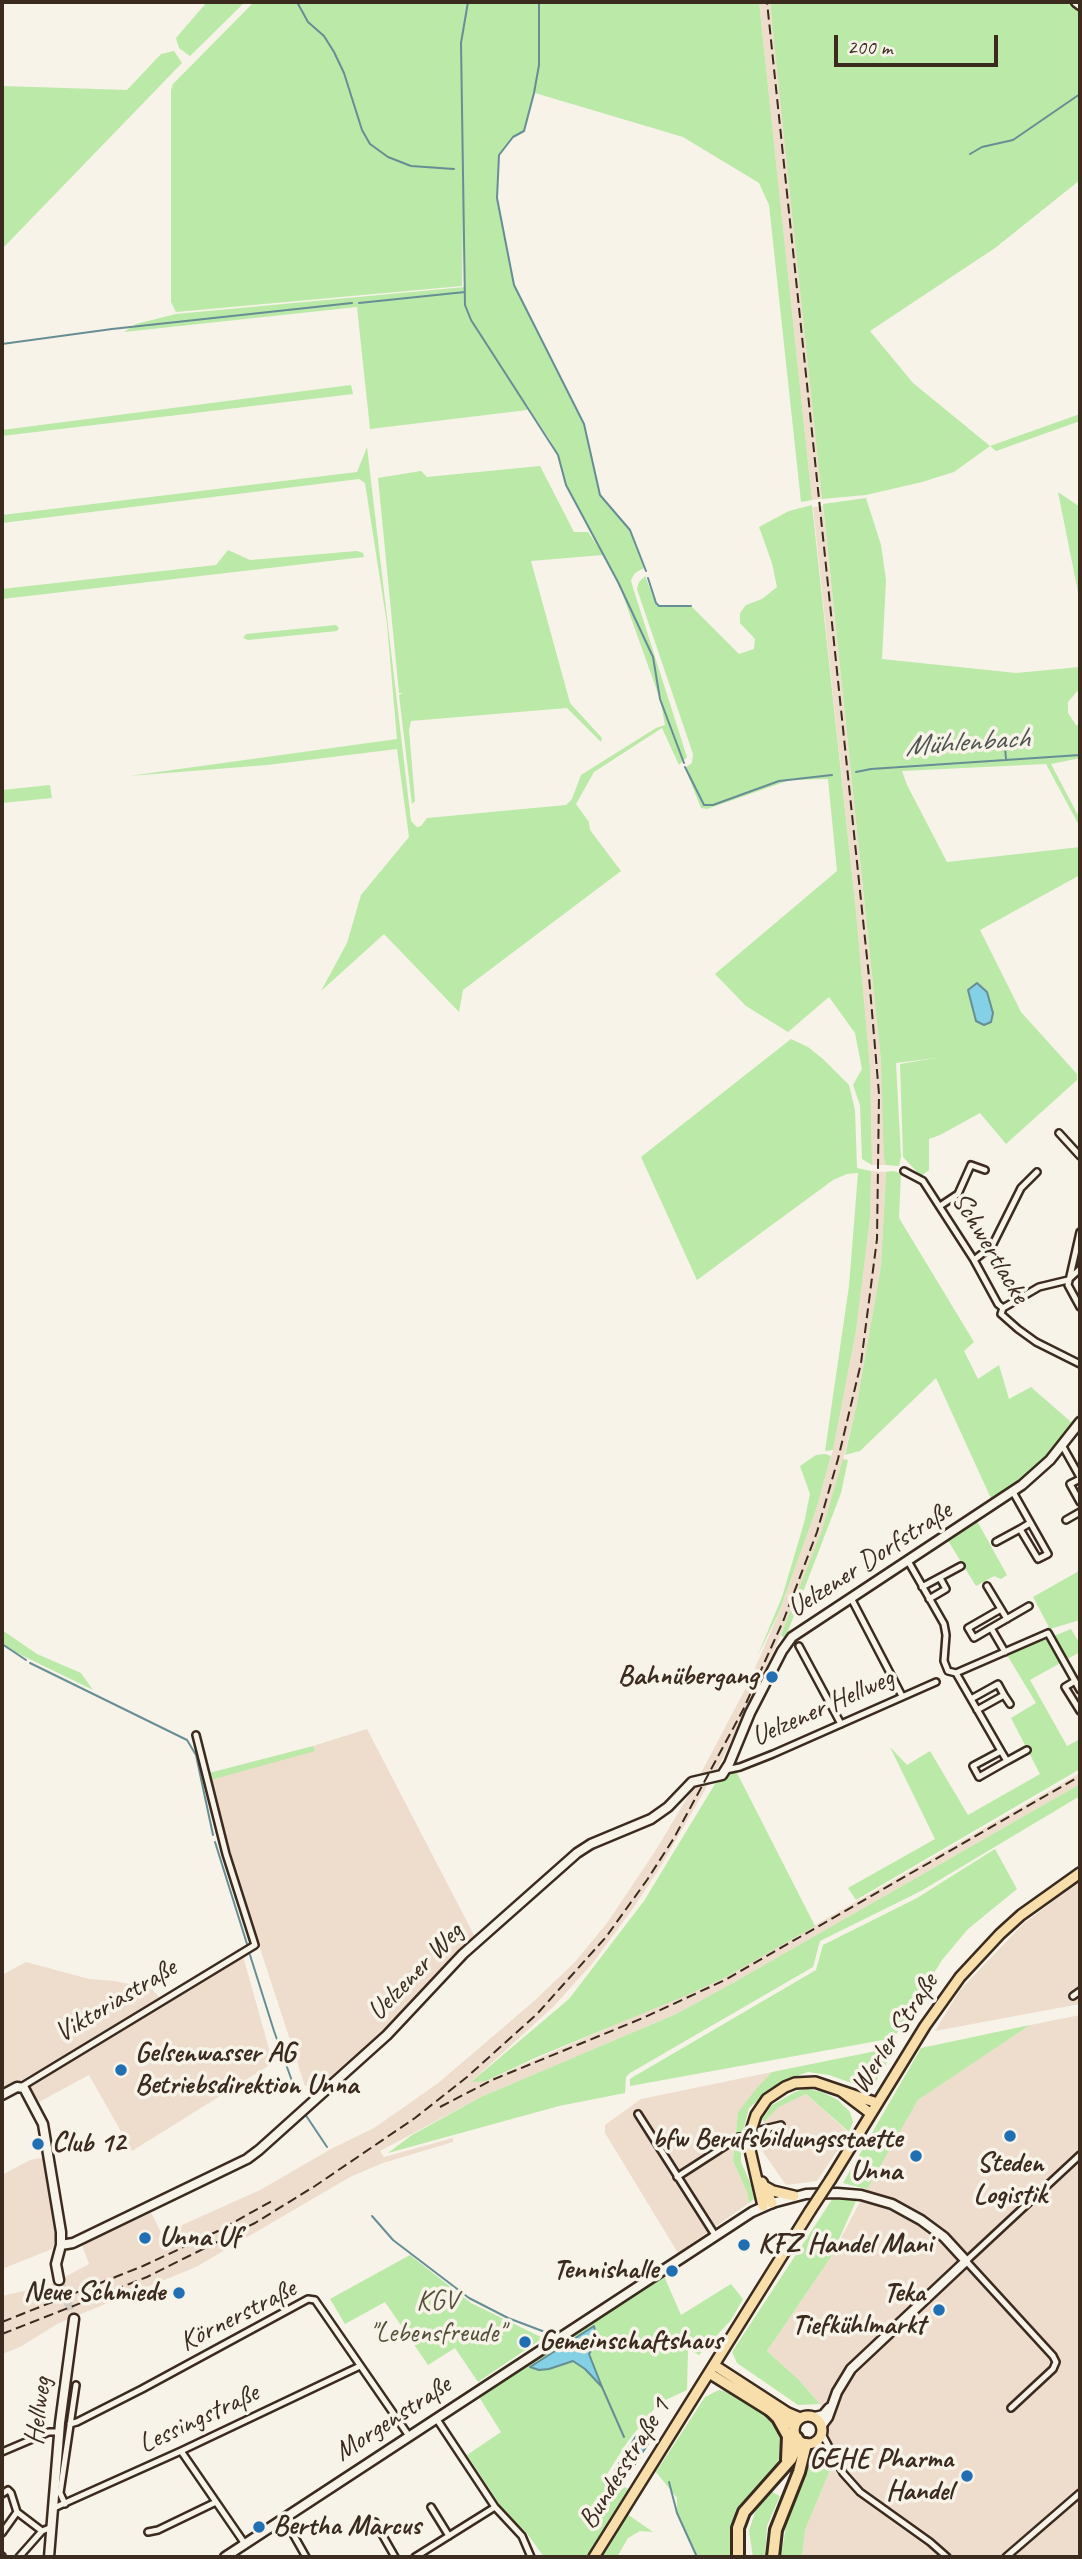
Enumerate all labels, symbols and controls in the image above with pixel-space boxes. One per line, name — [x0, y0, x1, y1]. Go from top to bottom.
scale bar — [837, 21, 1002, 65]
text: 200 m — [847, 34, 892, 60]
water label: Mühlenbach — [904, 721, 1030, 765]
street label: Schwertlacke — [944, 1186, 1036, 1310]
street label: Uelzener Dorfstraße — [782, 1494, 958, 1626]
place label: Bahnübergang — [618, 1660, 758, 1694]
street label: Uelzener Hellweg — [747, 1662, 899, 1754]
marker: Bahnübergang — [764, 1669, 780, 1685]
street label: Uelzener Weg — [361, 1916, 471, 2028]
street label: Viktoriastraße — [49, 1952, 183, 2050]
street label: Werler Straße — [844, 1968, 946, 2100]
place label: Gelsenwasser AG Betriebsdirektion Unna — [135, 2037, 358, 2103]
marker: Gelsenwasser AG Betriebsdirektion Unna — [113, 2062, 129, 2078]
place label: bfw Berufsbildungsstaette Unna — [652, 2123, 902, 2189]
place label: Club 12 — [52, 2127, 125, 2161]
marker: Steden Logistik — [1002, 2128, 1018, 2144]
marker: Club 12 — [30, 2136, 46, 2152]
place label: Steden Logistik — [974, 2147, 1046, 2213]
marker: bfw Berufsbildungsstaette Unna — [908, 2148, 924, 2164]
place label: Unna Uf — [159, 2221, 240, 2255]
place label: KFZ Handel Mani — [758, 2228, 932, 2262]
marker: Unna Uf — [137, 2230, 153, 2246]
marker: KFZ Handel Mani — [736, 2237, 752, 2253]
place label: Tennishalle — [553, 2254, 658, 2288]
marker: Tennishalle — [664, 2263, 680, 2279]
street label: Körnerstraße — [174, 2272, 302, 2360]
place label: Neue Schmiede — [24, 2276, 165, 2310]
place label: Teka Tiefkühlmarkt — [792, 2277, 925, 2343]
marker: Neue Schmiede — [171, 2285, 187, 2301]
park label: KGV "Lebensfreude" — [369, 2285, 505, 2351]
marker: Teka Tiefkühlmarkt — [931, 2302, 947, 2318]
place label: Gemeinschaftshaus — [539, 2325, 722, 2359]
marker: Gemeinschaftshaus — [517, 2334, 533, 2350]
street label: Morgenstraße — [328, 2369, 458, 2469]
street label: Hellweg — [18, 2375, 60, 2447]
street label: Lessingstraße — [134, 2377, 264, 2461]
street label: Bundesstraße 1 — [572, 2393, 678, 2535]
place label: GEHE Pharma Handel — [809, 2443, 953, 2509]
marker: GEHE Pharma Handel — [959, 2468, 975, 2484]
place label: Bertha Marcus — [273, 2510, 421, 2544]
marker: Bertha Marcus — [251, 2519, 267, 2535]

